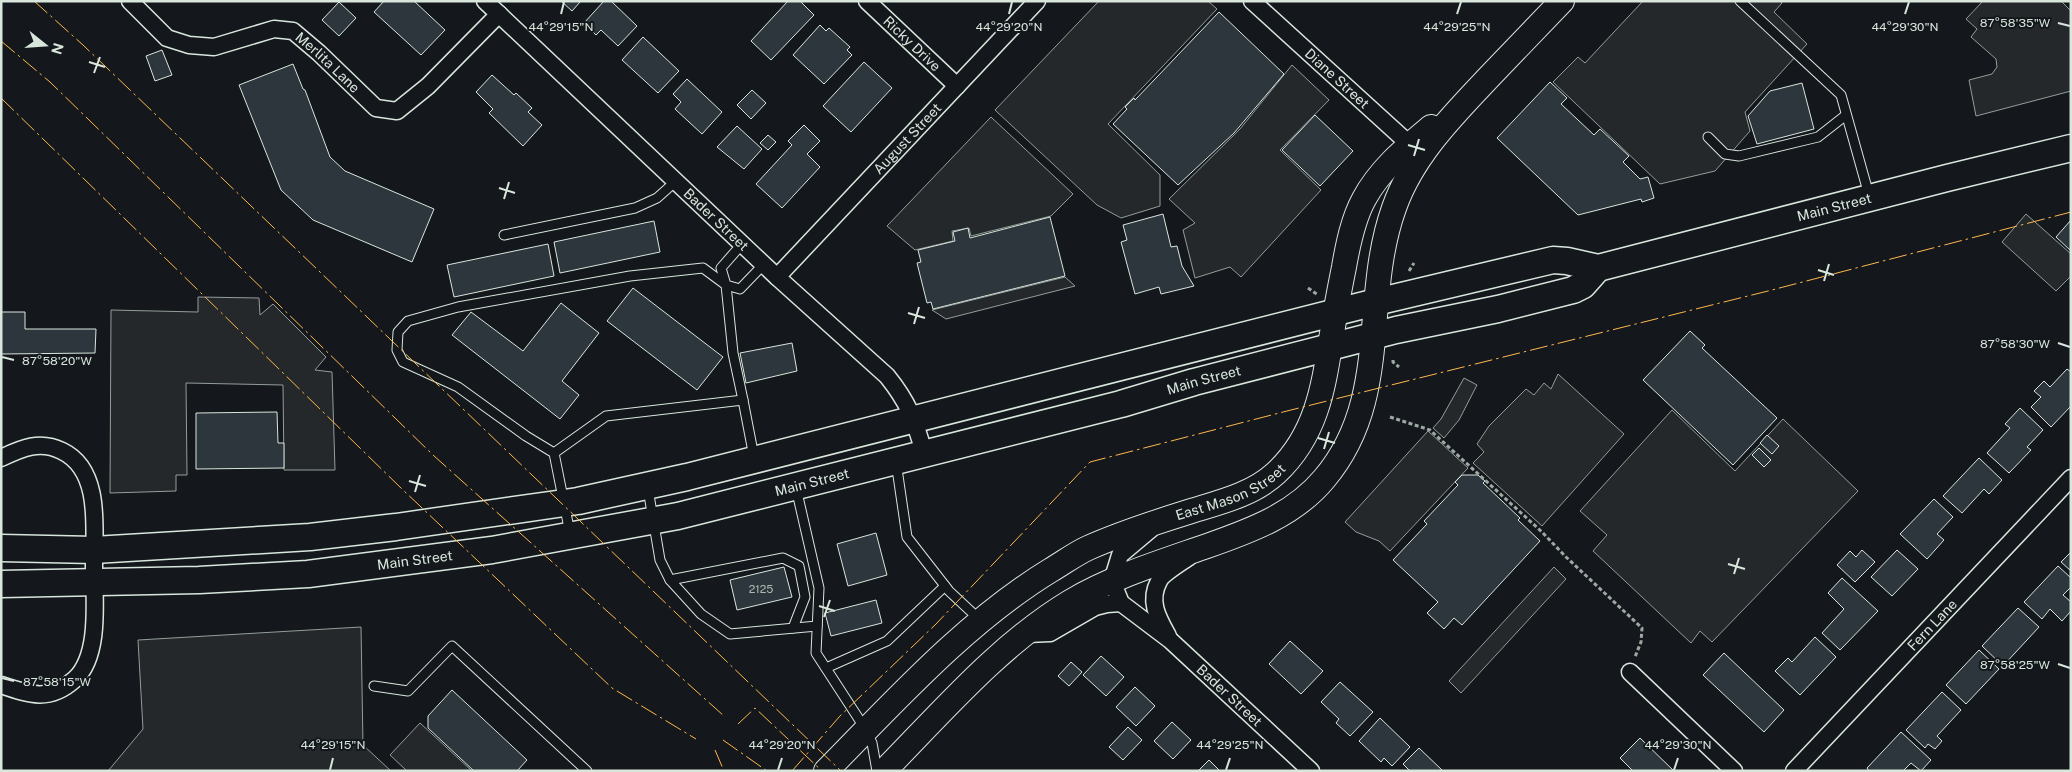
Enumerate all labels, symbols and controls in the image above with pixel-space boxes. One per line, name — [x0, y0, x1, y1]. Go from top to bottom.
street label: Ricky Drive — [880, 13, 944, 74]
text: 87°58'35"W — [1980, 16, 2051, 30]
north arrow — [20, 20, 70, 70]
text: 44°29'15"N — [529, 20, 594, 34]
text: 44°29'20"N — [976, 20, 1042, 34]
text: 44°29'25"N — [1423, 20, 1491, 34]
text: 44°29'30"N — [1871, 20, 1939, 34]
street label: Merlita Lane — [292, 29, 363, 96]
text: N — [48, 41, 67, 56]
street label: Diane Street — [1302, 45, 1372, 112]
street label: August Street — [870, 100, 944, 177]
street label: Bader Street — [680, 185, 752, 254]
street label: Main Street — [1795, 190, 1873, 224]
text: 87°58'30"W — [1980, 337, 2051, 351]
text: 87°58'20"W — [22, 354, 92, 368]
street label: Main Street — [1165, 362, 1242, 398]
street label: East Mason Street — [1174, 461, 1289, 523]
street label: Main Street — [773, 465, 851, 499]
street label: Main Street — [376, 547, 454, 573]
house number: 2125 — [749, 583, 773, 595]
street label: Fern Lane — [1904, 596, 1960, 654]
text: 87°58'25"W — [1980, 658, 2051, 672]
street label: Bader Street — [1194, 661, 1265, 729]
text: 87°58'15"W — [23, 675, 91, 689]
text: 44°29'15"N — [301, 738, 366, 752]
text: 44°29'20"N — [749, 738, 815, 752]
text: 44°29'25"N — [1196, 738, 1264, 752]
text: 44°29'30"N — [1644, 738, 1712, 752]

